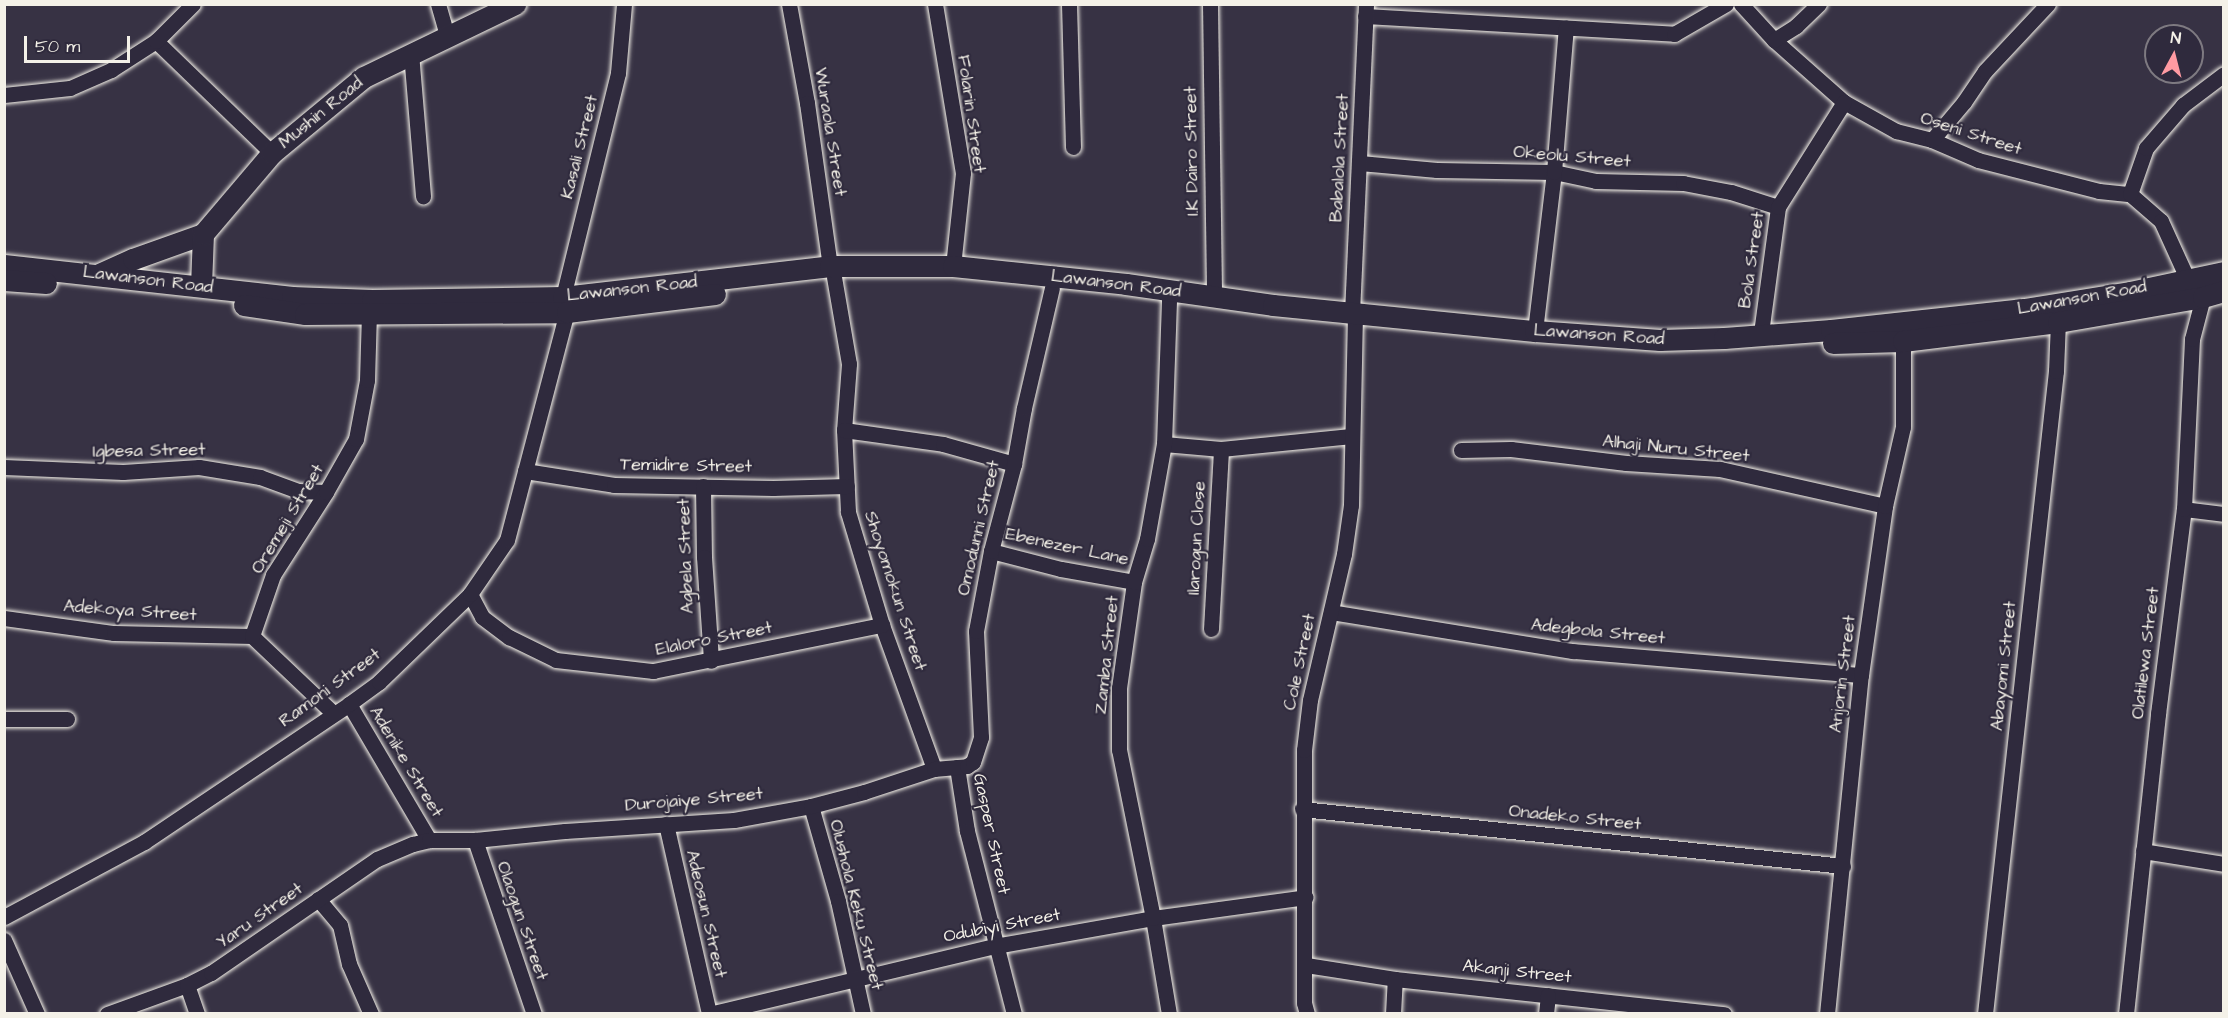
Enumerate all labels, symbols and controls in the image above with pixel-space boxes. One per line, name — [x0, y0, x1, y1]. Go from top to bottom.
scale bar — [27, 24, 134, 62]
north arrow — [2144, 24, 2204, 84]
text: N — [2170, 27, 2182, 50]
text: 50 m — [35, 34, 80, 59]
street label: Folarin Street — [952, 54, 990, 174]
street label: Wuraola Street — [809, 66, 851, 198]
street label: Mushin Road — [274, 72, 368, 154]
street label: I.K Dairo Street — [1180, 86, 1204, 216]
street label: Kasali Street — [557, 93, 603, 201]
street label: Babalola Street — [1326, 93, 1354, 223]
street label: Oseni Street — [1918, 107, 2024, 161]
street label: Okeolu Street — [1512, 141, 1632, 173]
street label: Bola Street — [1735, 210, 1769, 310]
street label: Lawanson Road — [82, 261, 214, 299]
street label: Lawanson Road — [1050, 265, 1182, 303]
street label: Lawanson Road — [566, 271, 698, 307]
street label: Lawanson Road — [2016, 276, 2148, 320]
street label: Lawanson Road — [1533, 320, 1665, 350]
street label: Alhaji Nuru Street — [1601, 431, 1751, 467]
street label: Igbesa Street — [92, 439, 206, 463]
street label: Temidire Street — [620, 454, 752, 478]
street label: Omodunni Street — [953, 458, 1005, 598]
street label: Oremeji Street — [247, 460, 329, 578]
street label: Ilarogun Close — [1183, 481, 1211, 595]
street label: Agbela Street — [673, 498, 699, 614]
street label: Shoyomokun Street — [859, 508, 931, 674]
street label: Ebenezer Lane — [1003, 523, 1131, 571]
street label: Olatilewa Street — [2127, 586, 2165, 720]
street label: Zamba Street — [1090, 595, 1124, 715]
street label: Adekoya Street — [63, 596, 197, 626]
street label: Abayomi Street — [1986, 600, 2022, 732]
street label: Cole Street — [1279, 612, 1321, 712]
street label: Adegbola Street — [1530, 614, 1666, 650]
street label: Anjorin Street — [1825, 614, 1861, 734]
street label: Elaloro Street — [654, 617, 774, 661]
street label: Ramoni Street — [275, 644, 385, 732]
street label: Adenike Street — [364, 703, 448, 821]
street label: Gasper Street — [968, 772, 1014, 896]
street label: Durojaiye Street — [624, 783, 764, 817]
street label: Onadeko Street — [1508, 800, 1642, 836]
street label: Olushola Keku Street — [824, 818, 888, 992]
street label: Adeosun Street — [681, 848, 731, 980]
street label: Olaogun Street — [492, 859, 552, 983]
street label: Yaru Street — [213, 878, 307, 954]
street label: Odubiyi Street — [942, 904, 1062, 948]
street label: Akanji Street — [1461, 956, 1573, 988]

